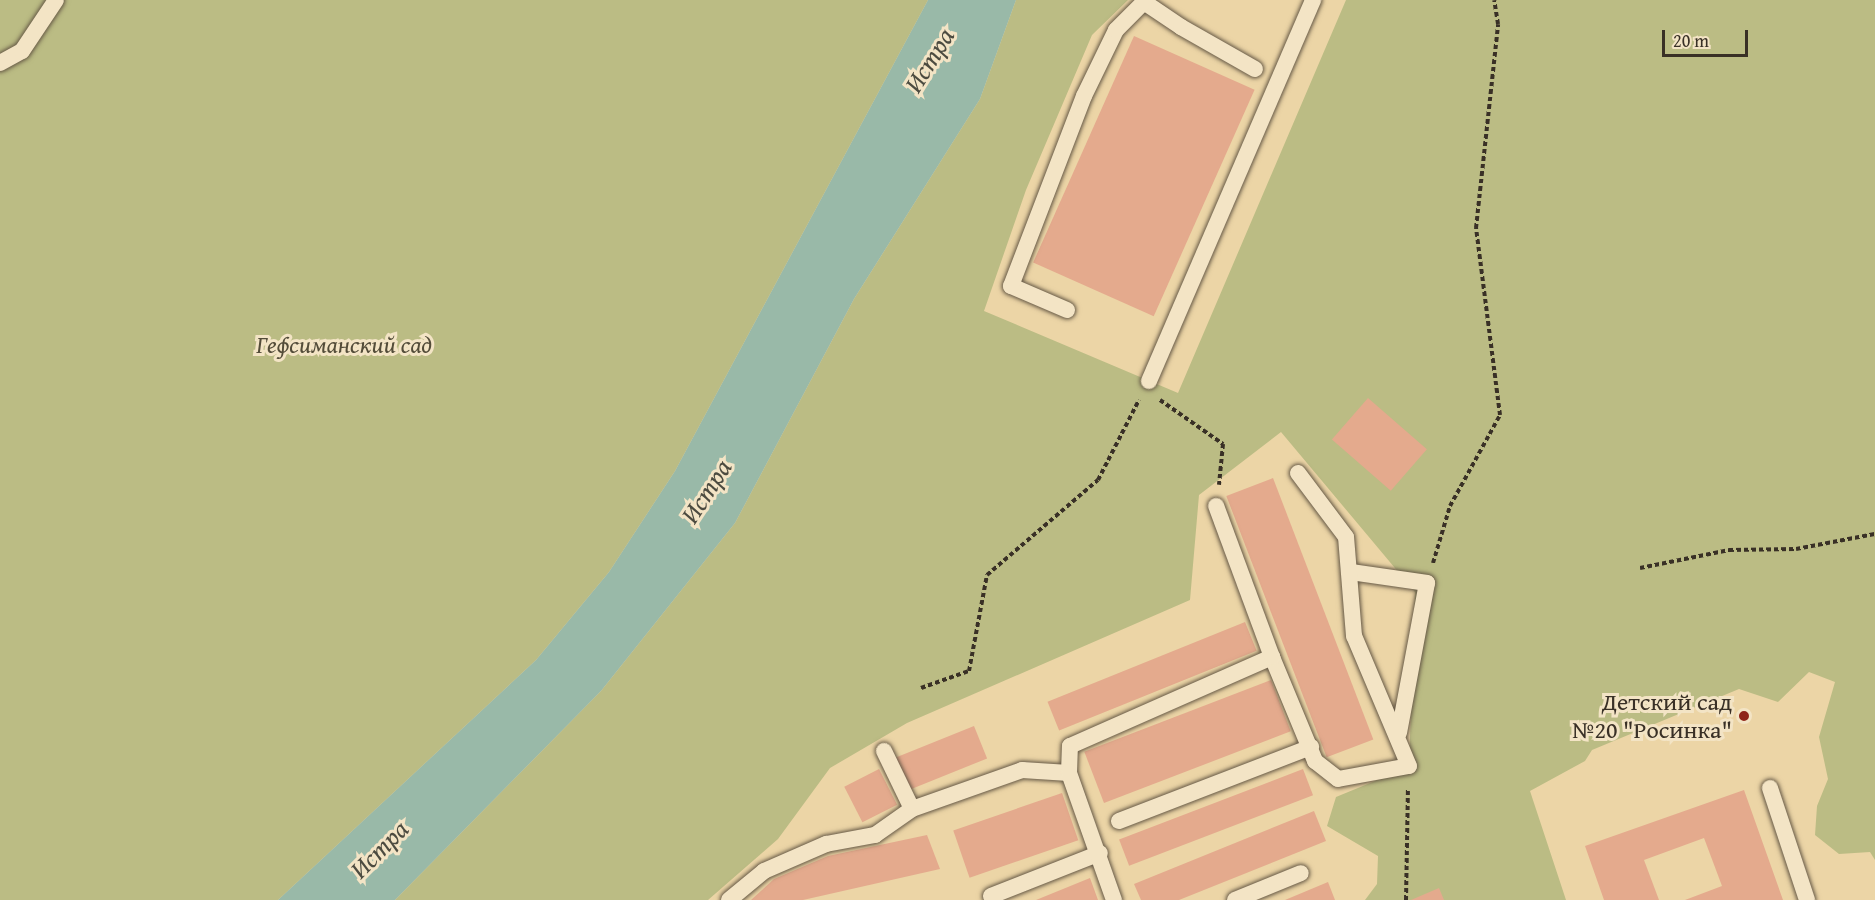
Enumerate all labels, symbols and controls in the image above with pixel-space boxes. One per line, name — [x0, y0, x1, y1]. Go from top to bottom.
scale bar — [1665, 18, 1750, 56]
water label: Истра — [897, 22, 961, 98]
text: 20 m — [1673, 27, 1709, 54]
park label: Гефсиманский сад — [256, 331, 432, 359]
water label: Истра — [674, 453, 738, 529]
place label: Детский сад №20 "Росинка" — [1572, 688, 1732, 744]
marker: Детский сад №20 "Росинка" — [1737, 709, 1751, 723]
water label: Истра — [343, 813, 415, 885]

